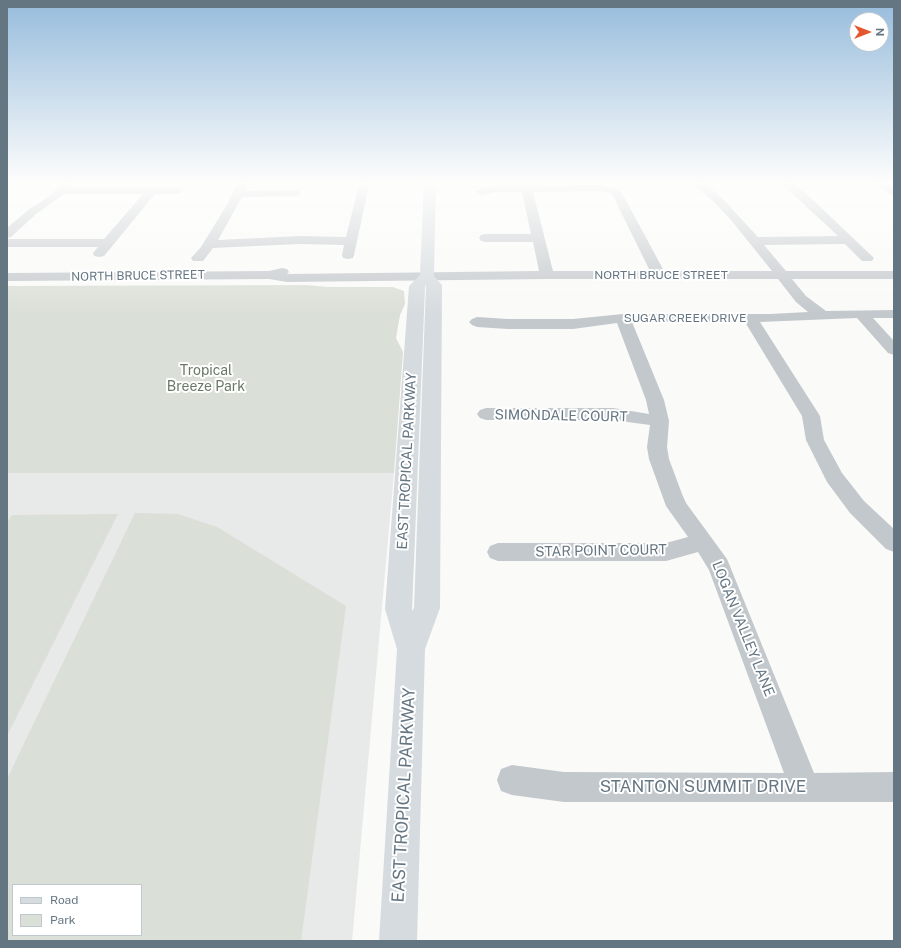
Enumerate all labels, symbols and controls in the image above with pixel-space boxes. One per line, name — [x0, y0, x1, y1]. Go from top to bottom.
north arrow — [849, 12, 889, 52]
text: N — [874, 28, 886, 36]
street label: NORTH BRUCE STREET — [71, 268, 205, 284]
street label: NORTH BRUCE STREET — [594, 268, 728, 282]
street label: SUGAR CREEK DRIVE — [624, 311, 746, 325]
park label: Tropical Breeze Park — [167, 363, 245, 396]
street label: EAST TROPICAL PARKWAY — [394, 372, 420, 550]
street label: SIMONDALE COURT — [494, 406, 628, 426]
street label: STAR POINT COURT — [535, 541, 667, 561]
street label: LOGAN VALLEY LANE — [708, 559, 778, 699]
street label: EAST TROPICAL PARKWAY — [388, 687, 420, 903]
street label: STANTON SUMMIT DRIVE — [600, 777, 806, 797]
legend — [12, 884, 142, 936]
text: Road — [50, 893, 78, 907]
text: Park — [50, 913, 76, 927]

